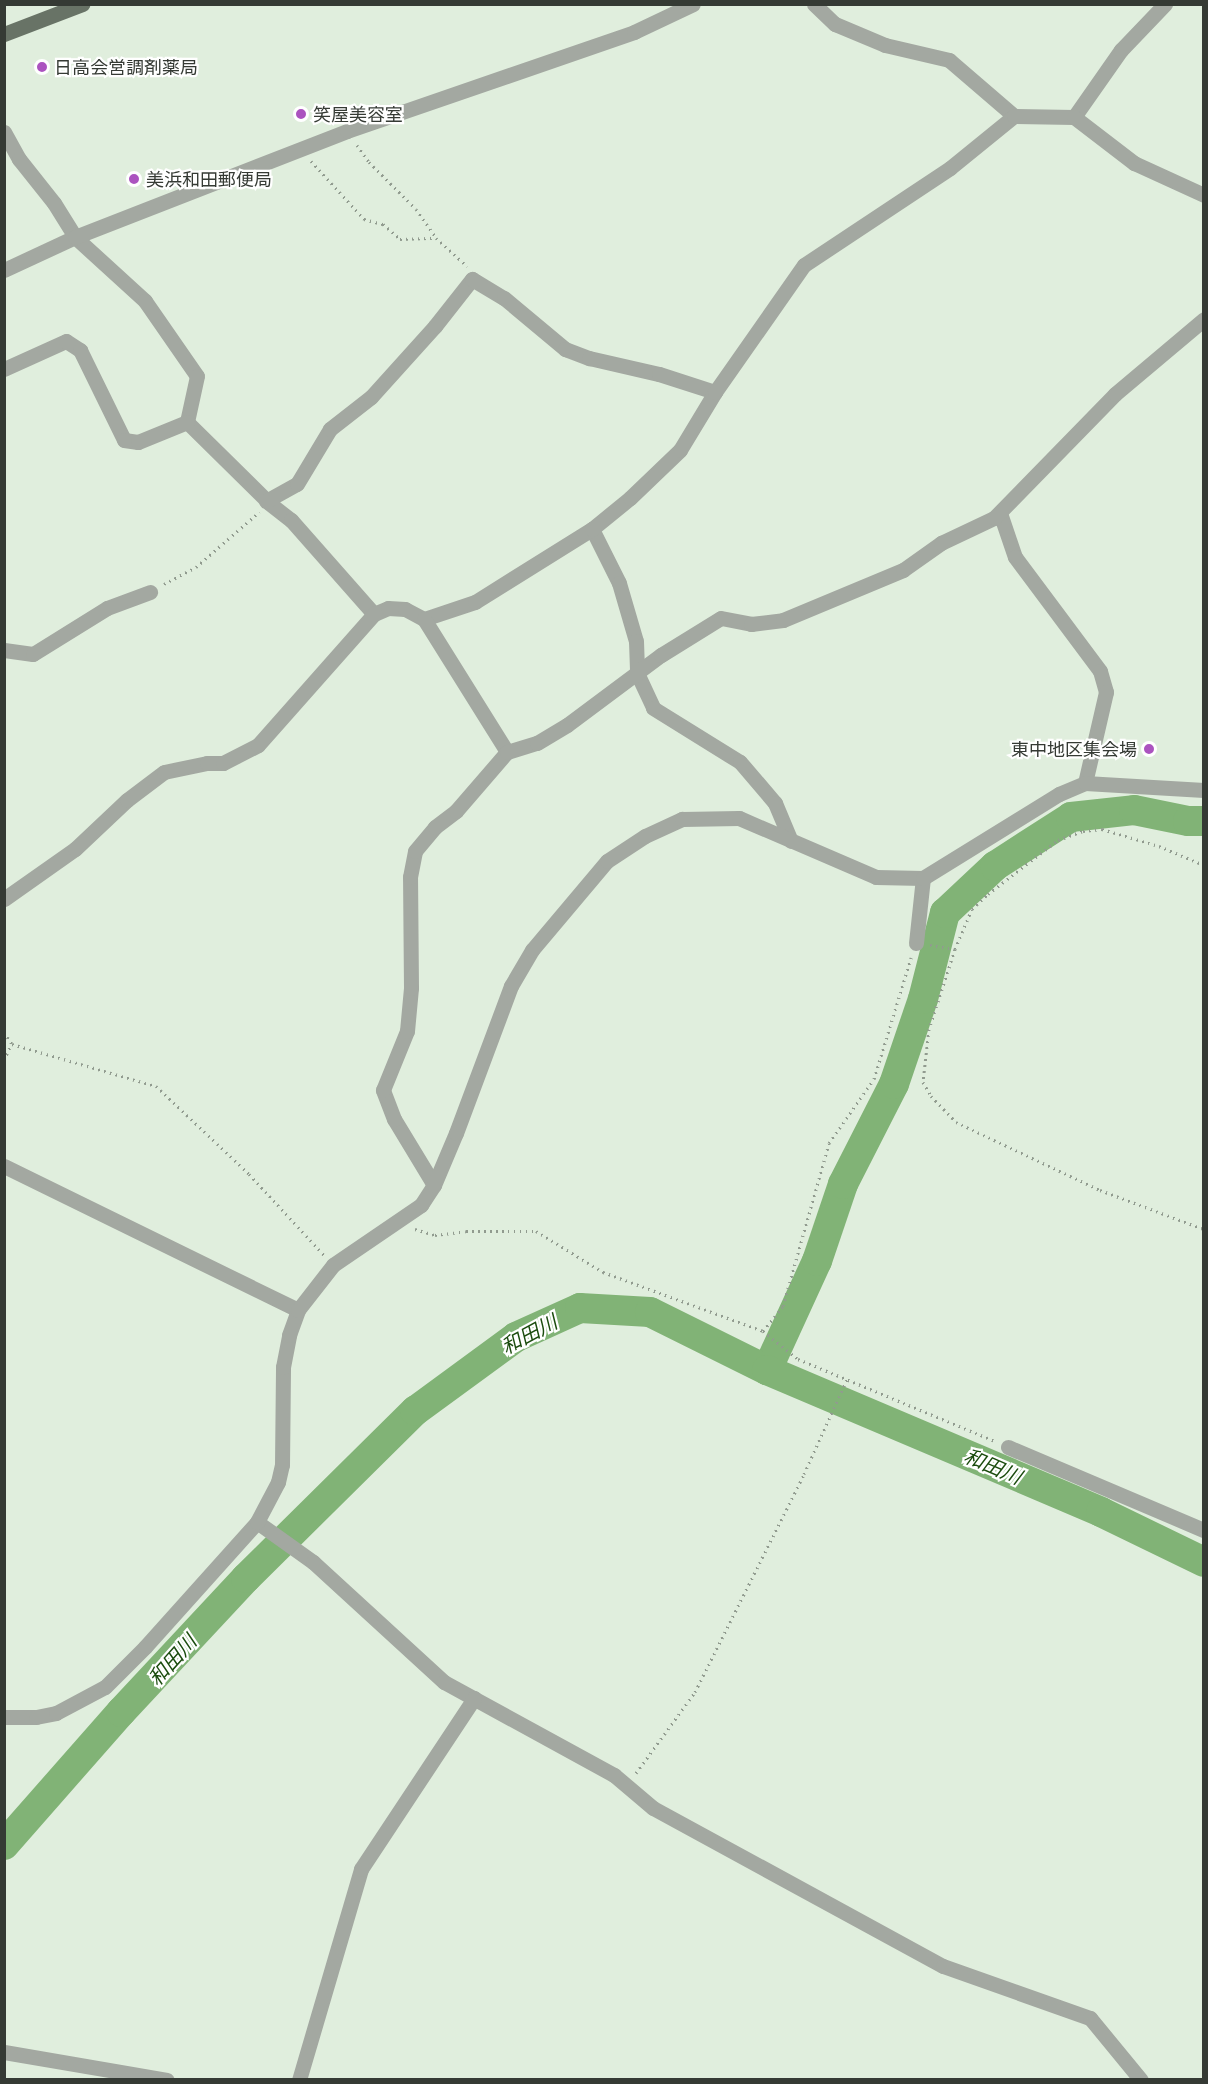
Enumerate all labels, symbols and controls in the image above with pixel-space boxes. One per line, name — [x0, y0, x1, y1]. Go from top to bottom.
place label: 日高会営調剤薬局 — [54, 56, 198, 78]
marker: 日高会営調剤薬局 — [35, 60, 49, 74]
place label: 笑屋美容室 — [313, 103, 403, 125]
marker: 笑屋美容室 — [294, 107, 308, 121]
place label: 美浜和田郵便局 — [146, 168, 272, 190]
marker: 美浜和田郵便局 — [127, 172, 141, 186]
place label: 東中地区集会場 — [1011, 738, 1137, 760]
marker: 東中地区集会場 — [1142, 742, 1156, 756]
water label: 和田川 — [497, 1309, 561, 1359]
water label: 和田川 — [961, 1443, 1025, 1489]
water label: 和田川 — [143, 1630, 201, 1690]

